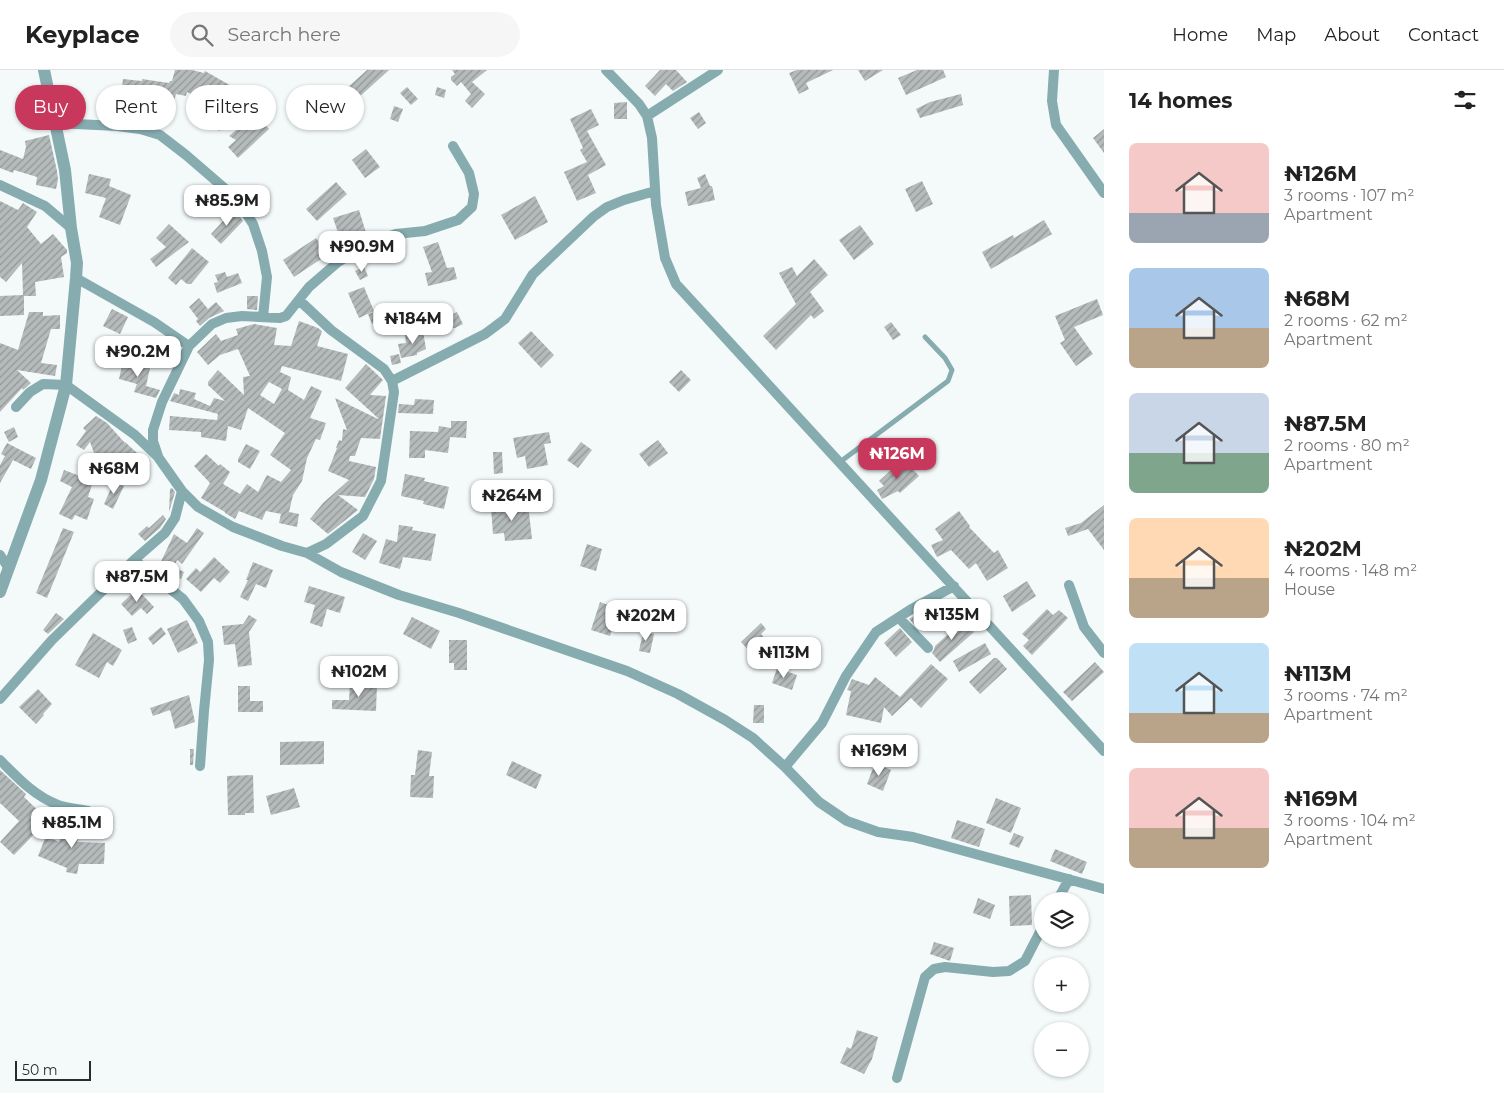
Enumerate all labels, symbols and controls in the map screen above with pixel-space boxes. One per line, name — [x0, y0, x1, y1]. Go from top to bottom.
search box — [170, 12, 520, 57]
text: Keyplace — [25, 20, 140, 49]
icon: search — [188, 21, 216, 49]
text: Search here — [228, 23, 341, 46]
text: Home — [1172, 24, 1228, 46]
text: Map — [1256, 24, 1296, 46]
text: About — [1324, 24, 1380, 46]
text: Contact — [1408, 24, 1479, 46]
chip: Buy — [15, 85, 86, 130]
chip: Rent — [96, 85, 176, 130]
chip: Filters — [186, 85, 276, 130]
chip: New — [286, 85, 364, 130]
icon: filters — [1451, 86, 1479, 114]
text: 14 homes — [1129, 88, 1233, 113]
text: ₦126M — [1284, 161, 1357, 186]
icon: home — [1169, 163, 1229, 223]
pin: ₦85.9M — [186, 184, 268, 227]
text: 3 rooms · 107 m² — [1284, 186, 1414, 205]
text: ₦85.9M — [195, 191, 259, 210]
text: Apartment — [1284, 205, 1373, 224]
pin: ₦90.9M — [321, 230, 403, 273]
text: ₦90.9M — [330, 237, 394, 256]
text: ₦68M — [1284, 286, 1350, 311]
icon: home — [1169, 288, 1229, 348]
pin: ₦184M — [378, 302, 448, 345]
text: ₦184M — [384, 309, 442, 328]
text: 2 rooms · 62 m² — [1284, 311, 1408, 330]
text: Apartment — [1284, 330, 1373, 349]
pin: ₦90.2M — [97, 336, 179, 378]
text: ₦90.2M — [106, 342, 170, 361]
text: ₦87.5M — [1284, 411, 1367, 436]
icon: home — [1169, 413, 1229, 473]
text: 2 rooms · 80 m² — [1284, 436, 1410, 455]
pin: ₦126M — [862, 438, 932, 480]
text: ₦126M — [869, 444, 925, 463]
pin: ₦68M — [84, 452, 144, 495]
text: Apartment — [1284, 455, 1373, 474]
text: ₦68M — [89, 459, 139, 478]
pin: ₦264M — [477, 480, 547, 522]
text: ₦264M — [482, 486, 542, 505]
text: ₦202M — [1284, 536, 1362, 561]
icon: home — [1169, 538, 1229, 598]
pin: ₦87.5M — [96, 560, 178, 603]
text: 4 rooms · 148 m² — [1284, 561, 1417, 580]
text: ₦87.5M — [105, 567, 169, 586]
text: House — [1284, 580, 1335, 599]
pin: ₦135M — [917, 598, 987, 641]
pin: ₦202M — [611, 600, 681, 642]
text: ₦135M — [925, 605, 979, 624]
text: ₦202M — [616, 606, 676, 625]
pin: ₦113M — [749, 636, 819, 679]
text: ₦113M — [758, 643, 810, 662]
pin: ₦102M — [324, 656, 394, 698]
text: ₦113M — [1284, 661, 1352, 686]
text: ₦102M — [331, 662, 387, 681]
icon: home — [1169, 663, 1229, 723]
text: 3 rooms · 74 m² — [1284, 686, 1408, 705]
text: Apartment — [1284, 705, 1373, 724]
pin: ₦169M — [844, 734, 914, 777]
text: ₦169M — [851, 741, 907, 760]
text: ₦169M — [1284, 786, 1358, 811]
icon: home — [1169, 788, 1229, 848]
pin: ₦85.1M — [31, 806, 113, 849]
text: 3 rooms · 104 m² — [1284, 811, 1416, 830]
text: ₦85.1M — [42, 813, 102, 832]
text: Apartment — [1284, 830, 1373, 849]
map controls — [1034, 892, 1089, 1077]
button: layers — [1034, 892, 1089, 947]
button: + — [1034, 957, 1089, 1012]
button: − — [1034, 1022, 1089, 1077]
scale bar — [15, 1058, 91, 1081]
text: 50 m — [22, 1061, 58, 1079]

